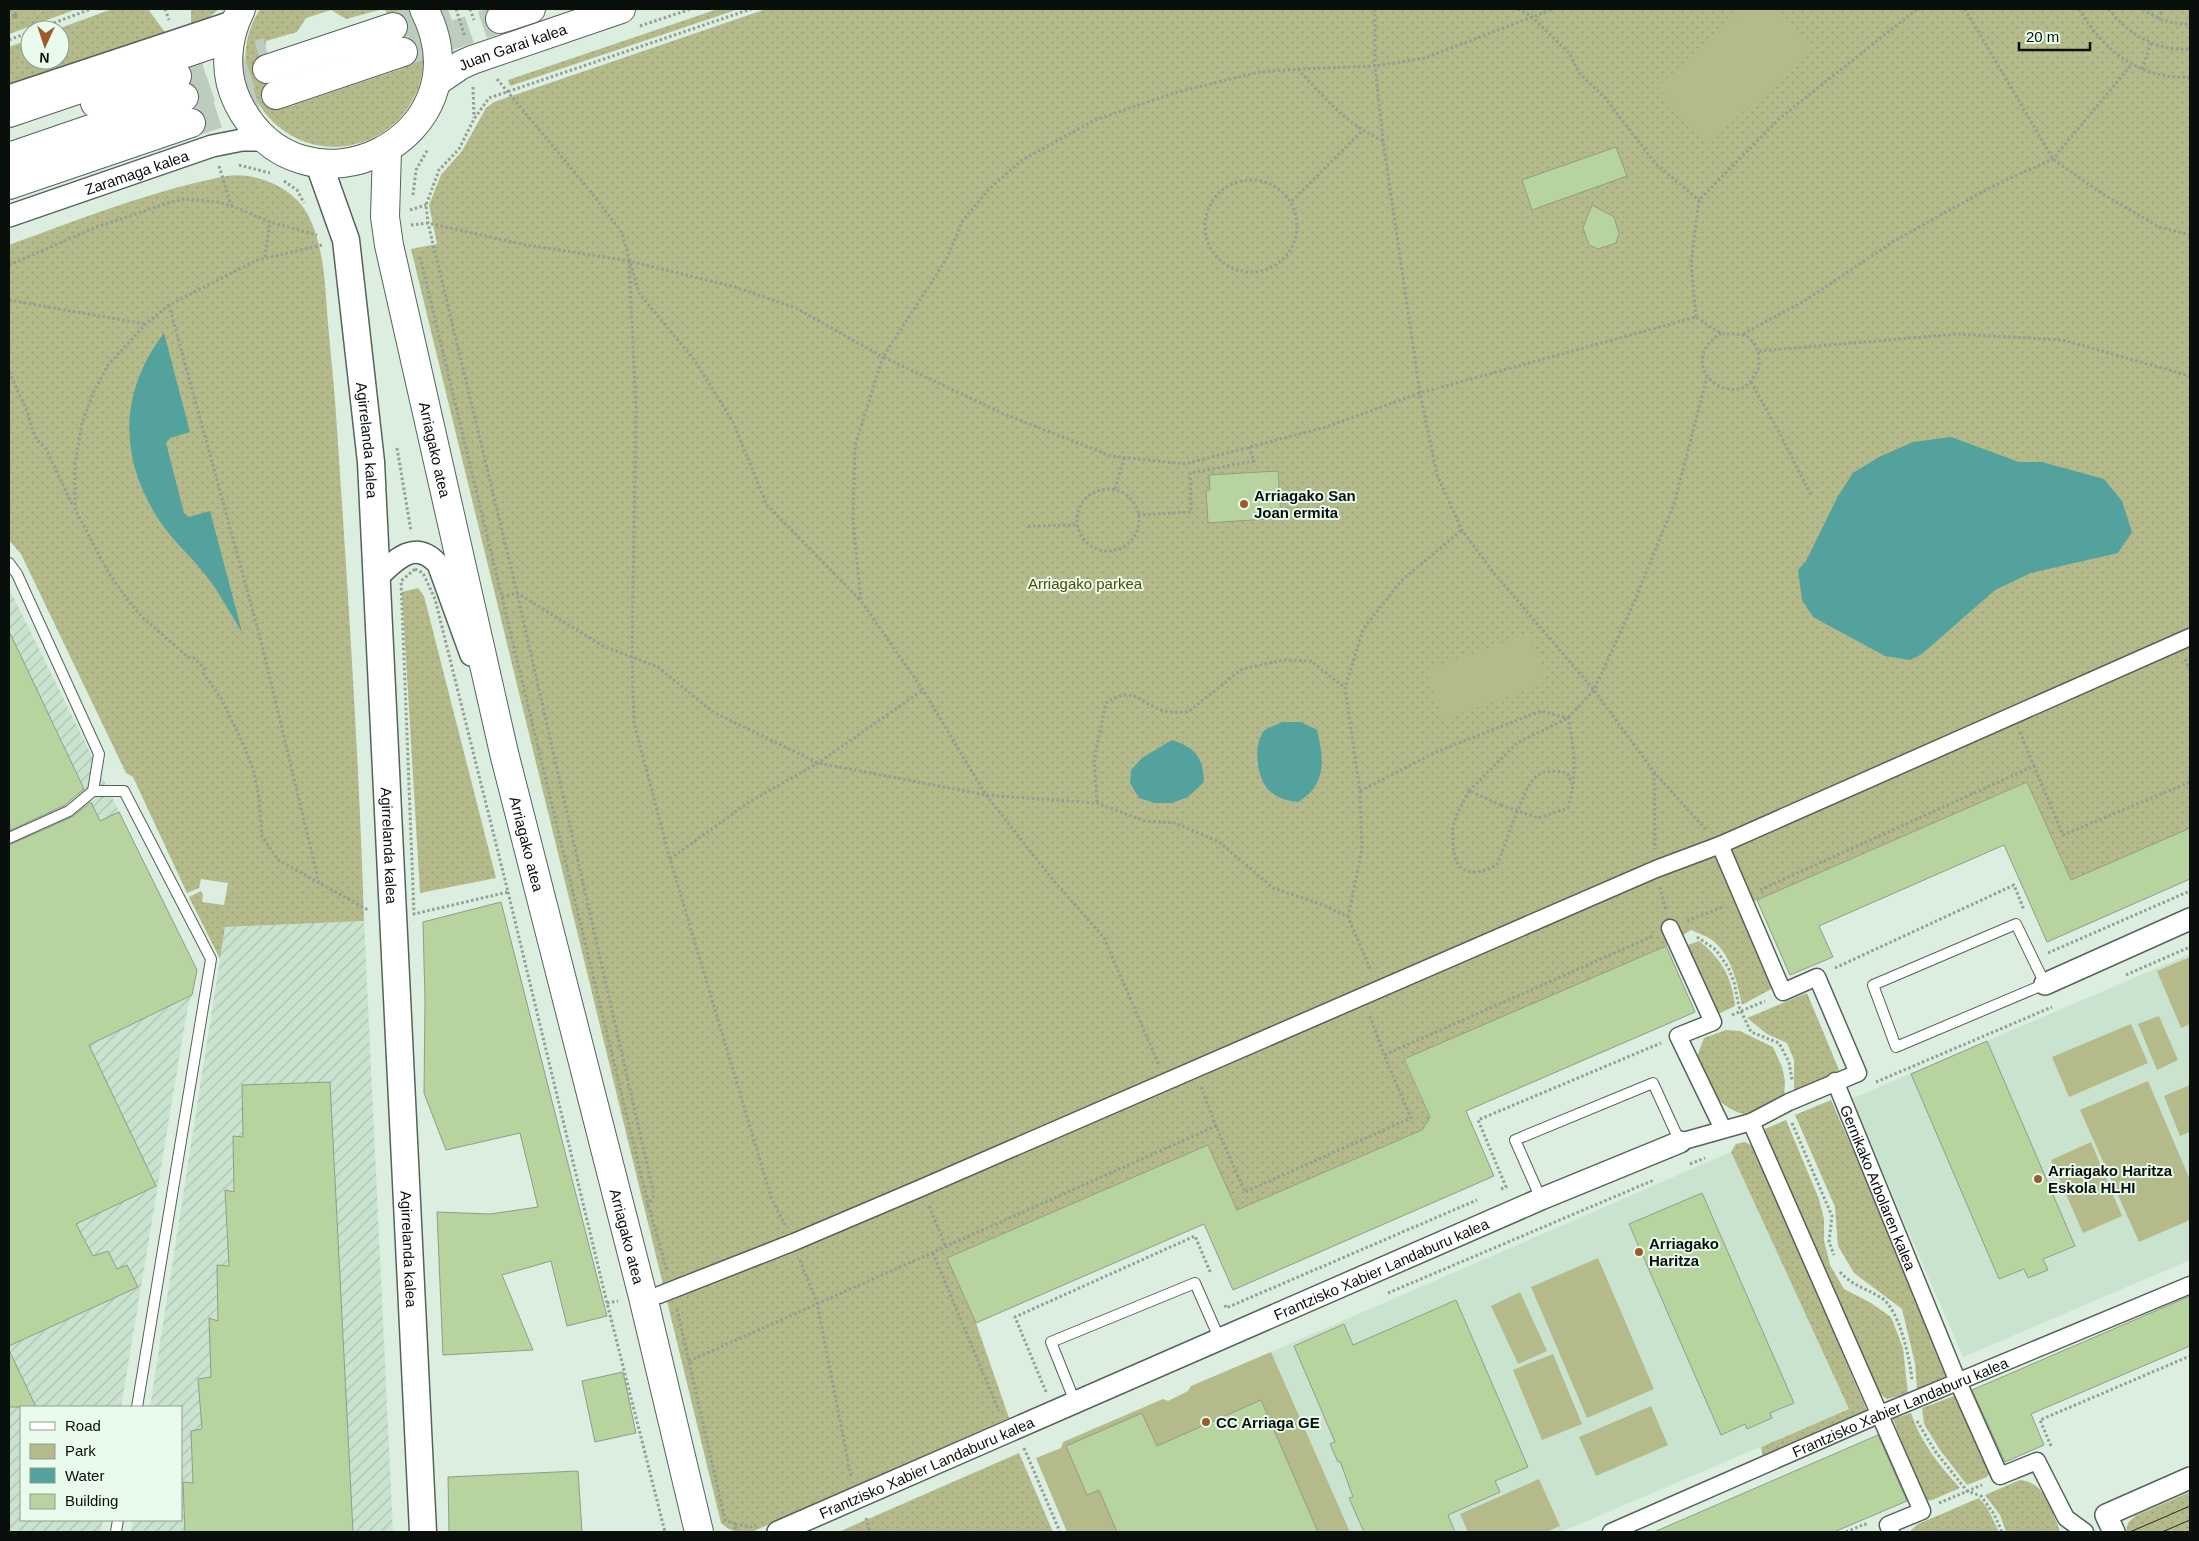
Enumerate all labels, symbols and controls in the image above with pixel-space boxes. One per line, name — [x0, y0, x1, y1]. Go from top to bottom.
north arrow — [20, 20, 70, 70]
street label: Juan Garai kalea — [456, 20, 569, 74]
scale bar — [2019, 20, 2090, 52]
text: 20 m — [2026, 28, 2059, 45]
text: N — [39, 50, 50, 66]
street label: Zaramaga kalea — [83, 146, 191, 198]
street label: Agirrelanda kalea — [354, 381, 381, 499]
street label: Arriagako atea — [416, 400, 455, 500]
place label: Arriagako San Joan ermita — [1254, 487, 1356, 521]
marker: Arriagako San Joan ermita — [1238, 498, 1250, 510]
park label: Arriagako parkea — [1028, 575, 1143, 592]
street label: Agirrelanda kalea — [378, 787, 401, 905]
street label: Arriagako atea — [507, 795, 548, 894]
street label: Gernikako Arbolaren kalea — [1837, 1102, 1920, 1273]
place label: Arriagako Haritza Eskola HLHI — [2048, 1162, 2173, 1196]
marker: Arriagako Haritza Eskola HLHI — [2032, 1173, 2044, 1185]
street label: Arriagako atea — [607, 1187, 648, 1286]
street label: Agirrelanda kalea — [398, 1190, 421, 1308]
street label: Frantzisko Xabier Landaburu kalea — [1271, 1214, 1492, 1323]
place label: Arriagako Haritza — [1649, 1235, 1719, 1269]
marker: Arriagako Haritza — [1633, 1246, 1645, 1258]
street label: Frantzisko Xabier Landaburu kalea — [1790, 1353, 2011, 1460]
legend — [20, 1406, 182, 1521]
street label: Frantzisko Xabier Landaburu kalea — [816, 1413, 1037, 1522]
place label: CC Arriaga GE — [1216, 1414, 1320, 1431]
marker: CC Arriaga GE — [1200, 1416, 1212, 1428]
text: Road — [65, 1417, 101, 1434]
text: Park — [65, 1442, 96, 1459]
text: Water — [65, 1467, 104, 1484]
text: Building — [65, 1492, 118, 1509]

